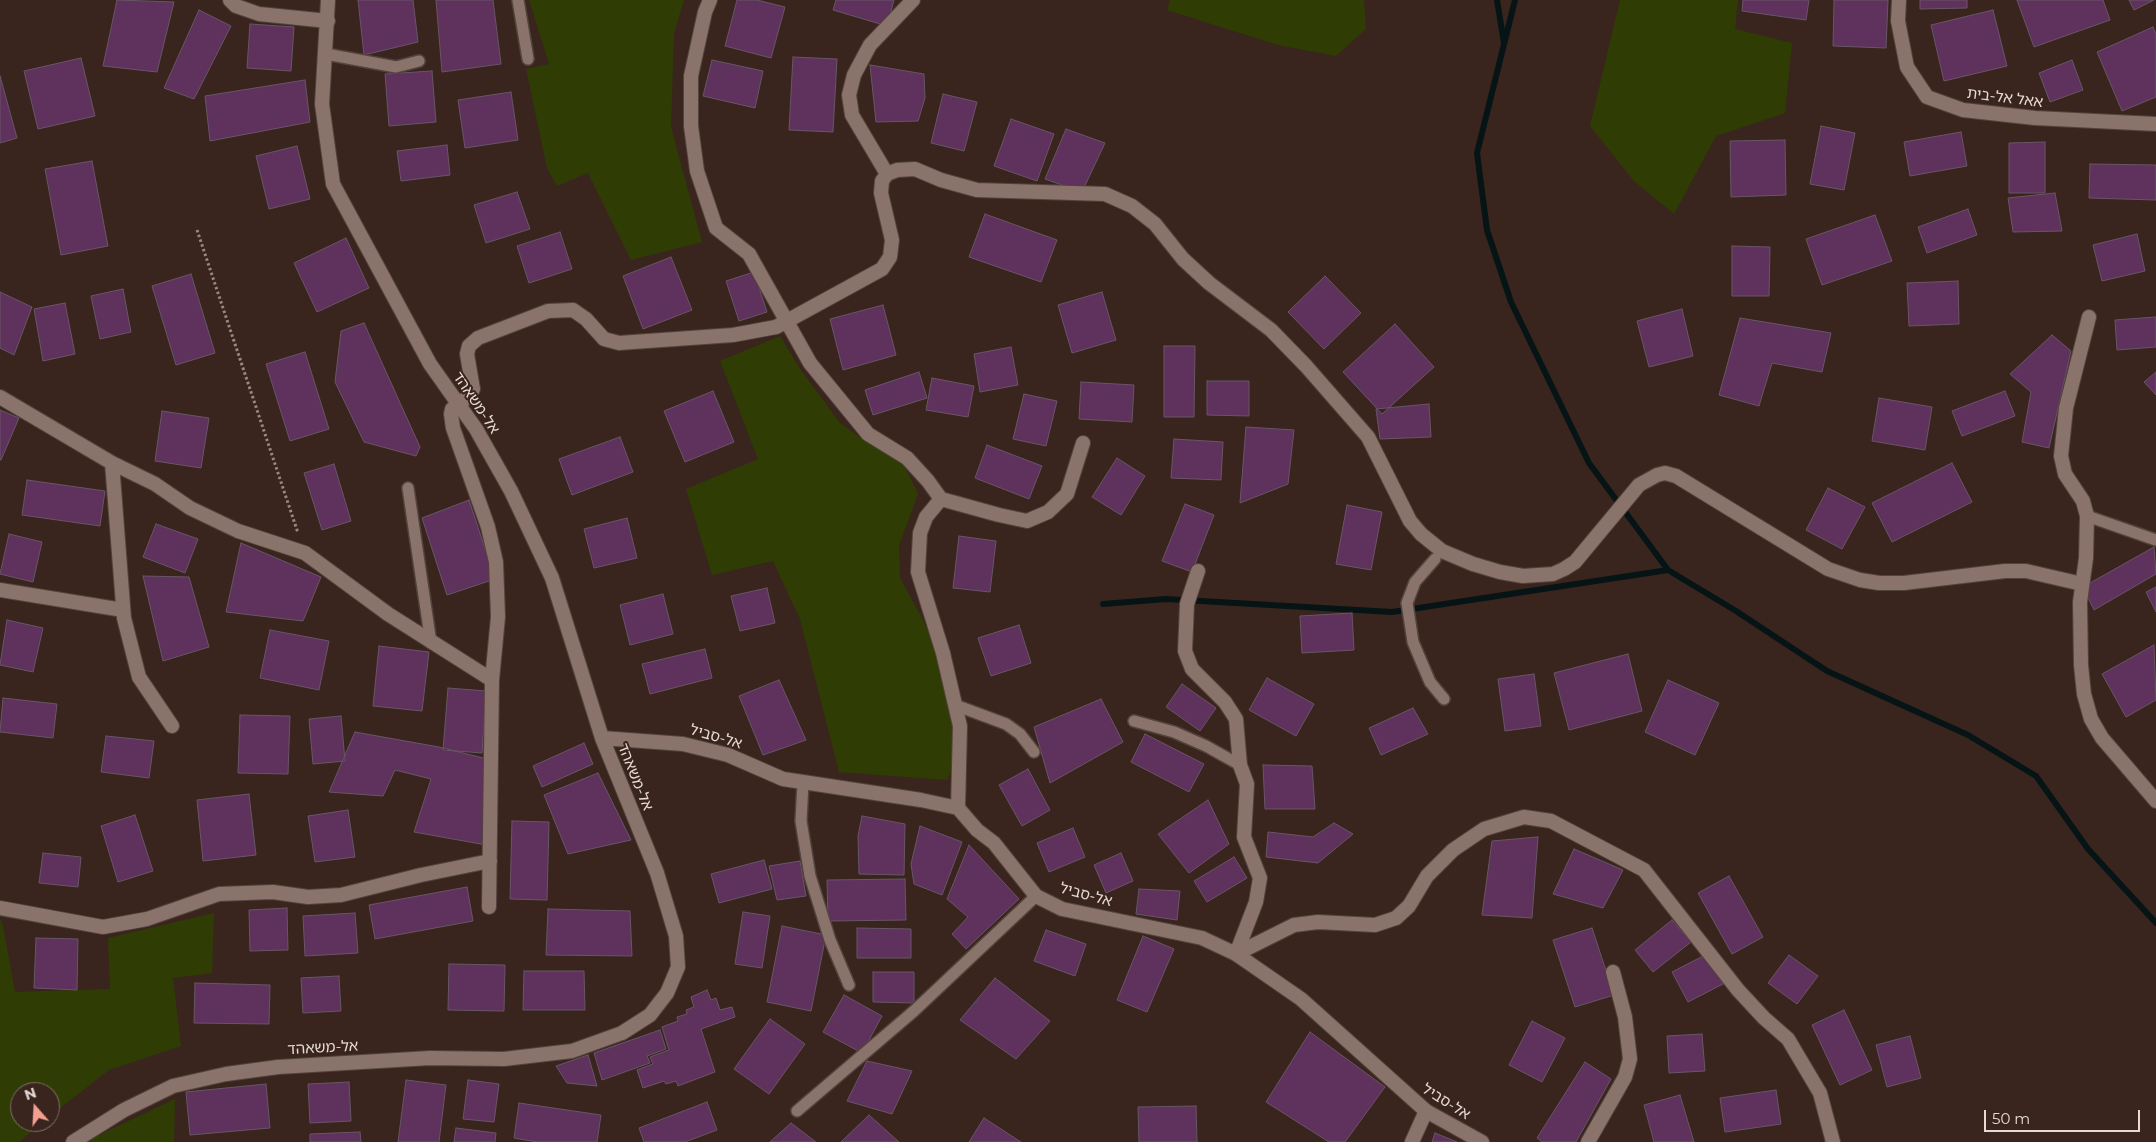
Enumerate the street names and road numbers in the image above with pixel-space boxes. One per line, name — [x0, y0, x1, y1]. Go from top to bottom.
street label: אאל אל-בית — [1966, 84, 2044, 112]
street label: אל-משאהד — [449, 369, 503, 437]
street label: אל-סביל — [688, 721, 744, 753]
street label: אל-משאהד — [613, 741, 657, 813]
street label: אל-סביל — [1058, 879, 1114, 911]
street label: אל-משאהד — [287, 1037, 359, 1059]
street label: אל-סביל — [1419, 1080, 1473, 1124]

